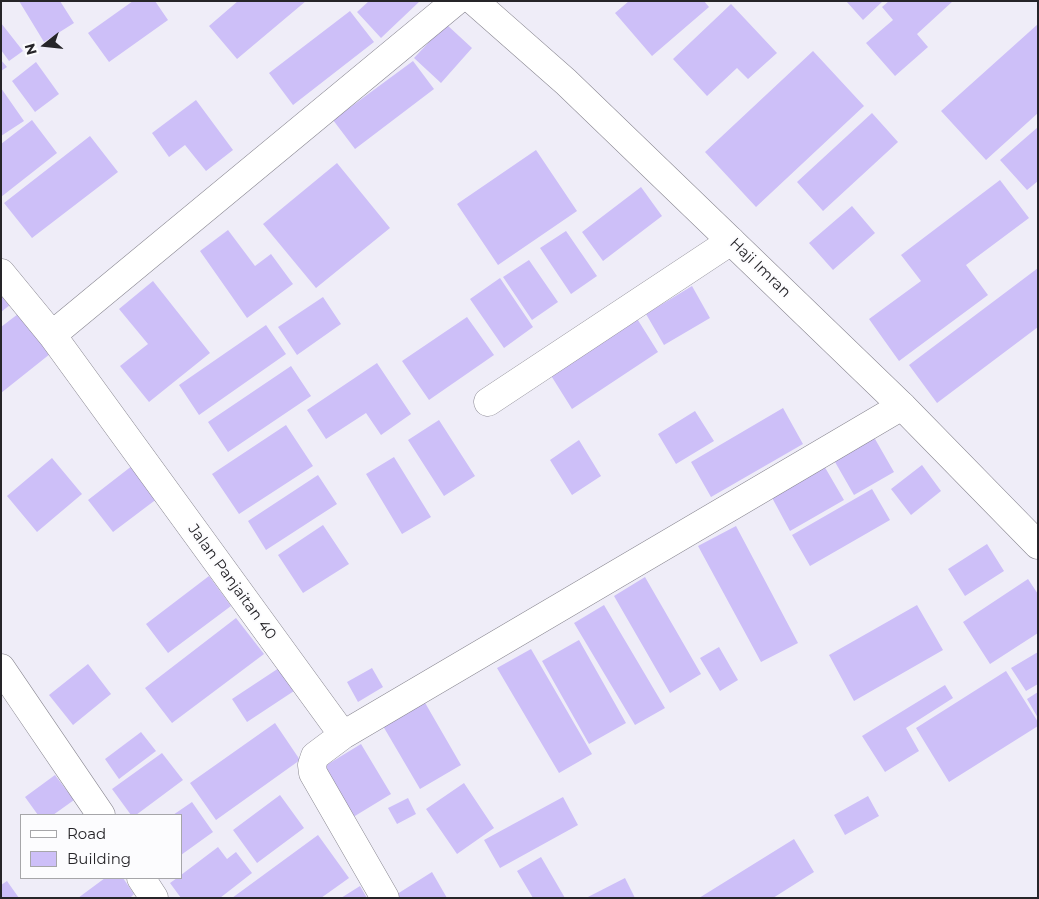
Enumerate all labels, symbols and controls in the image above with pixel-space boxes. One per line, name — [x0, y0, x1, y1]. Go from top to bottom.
north arrow — [20, 20, 70, 70]
text: N — [20, 41, 41, 57]
street label: Haji Imran — [726, 234, 794, 302]
street label: Jalan Panjaitan 40 — [184, 521, 280, 643]
legend — [20, 814, 182, 879]
text: Road — [67, 824, 106, 843]
text: Building — [67, 849, 131, 868]

